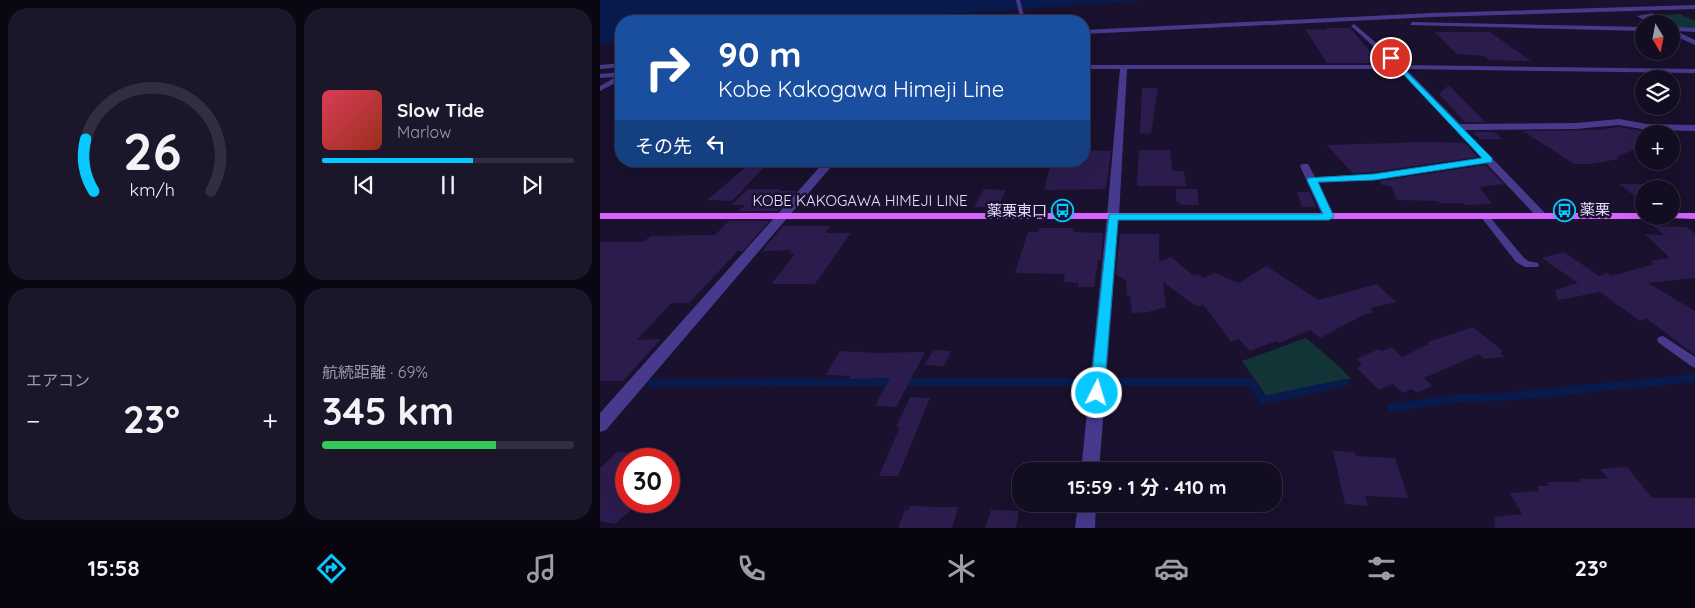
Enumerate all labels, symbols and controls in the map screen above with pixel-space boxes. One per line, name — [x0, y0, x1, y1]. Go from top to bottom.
north arrow — [1635, 15, 1680, 60]
map controls — [1635, 15, 1680, 225]
text: 90 m — [718, 32, 801, 76]
icon: right — [635, 35, 700, 100]
pin — [1370, 37, 1412, 79]
icon: arrive — [1377, 44, 1405, 72]
button: layers — [1635, 70, 1680, 115]
text: Kobe Kakogawa Himeji Line — [718, 75, 1004, 103]
text: Slow Tide — [397, 98, 485, 122]
text: 26 — [123, 118, 181, 183]
text: Marlow — [397, 122, 451, 142]
button: + — [1635, 125, 1680, 170]
icon: left — [702, 130, 730, 158]
text: その先 — [635, 134, 692, 158]
icon: previous — [350, 171, 378, 199]
icon: pause — [434, 171, 462, 199]
icon: next — [518, 171, 546, 199]
text: km/h — [129, 178, 175, 200]
button: − — [1635, 180, 1680, 225]
street label: KOBE KAKOGAWA HIMEJI LINE — [752, 191, 968, 210]
bus stop icon: 薬栗 — [1552, 198, 1576, 222]
bus stop icon: 薬栗東口 — [1051, 199, 1075, 223]
place label: 薬栗 — [1580, 200, 1610, 219]
place label: 薬栗東口 — [987, 201, 1047, 220]
text: 航続距離 · 69% — [322, 362, 428, 382]
position arrow — [1070, 366, 1122, 418]
text: エアコン — [26, 370, 90, 390]
text: 345 km — [322, 387, 454, 435]
text: 23° — [123, 395, 180, 443]
text: − — [26, 403, 41, 438]
text: + — [262, 403, 278, 438]
speed limit sign: 30 — [615, 448, 680, 513]
text: 15:59 · 1 分 · 410 m — [1067, 475, 1227, 499]
icon: directions — [314, 551, 349, 586]
icon: music — [524, 551, 559, 586]
icon: phone — [734, 551, 769, 586]
icon: climate — [944, 551, 979, 586]
icon: car — [1154, 551, 1189, 586]
icon: filters — [1364, 551, 1399, 586]
text: 15:58 — [88, 554, 139, 582]
text: 23° — [1574, 554, 1607, 582]

